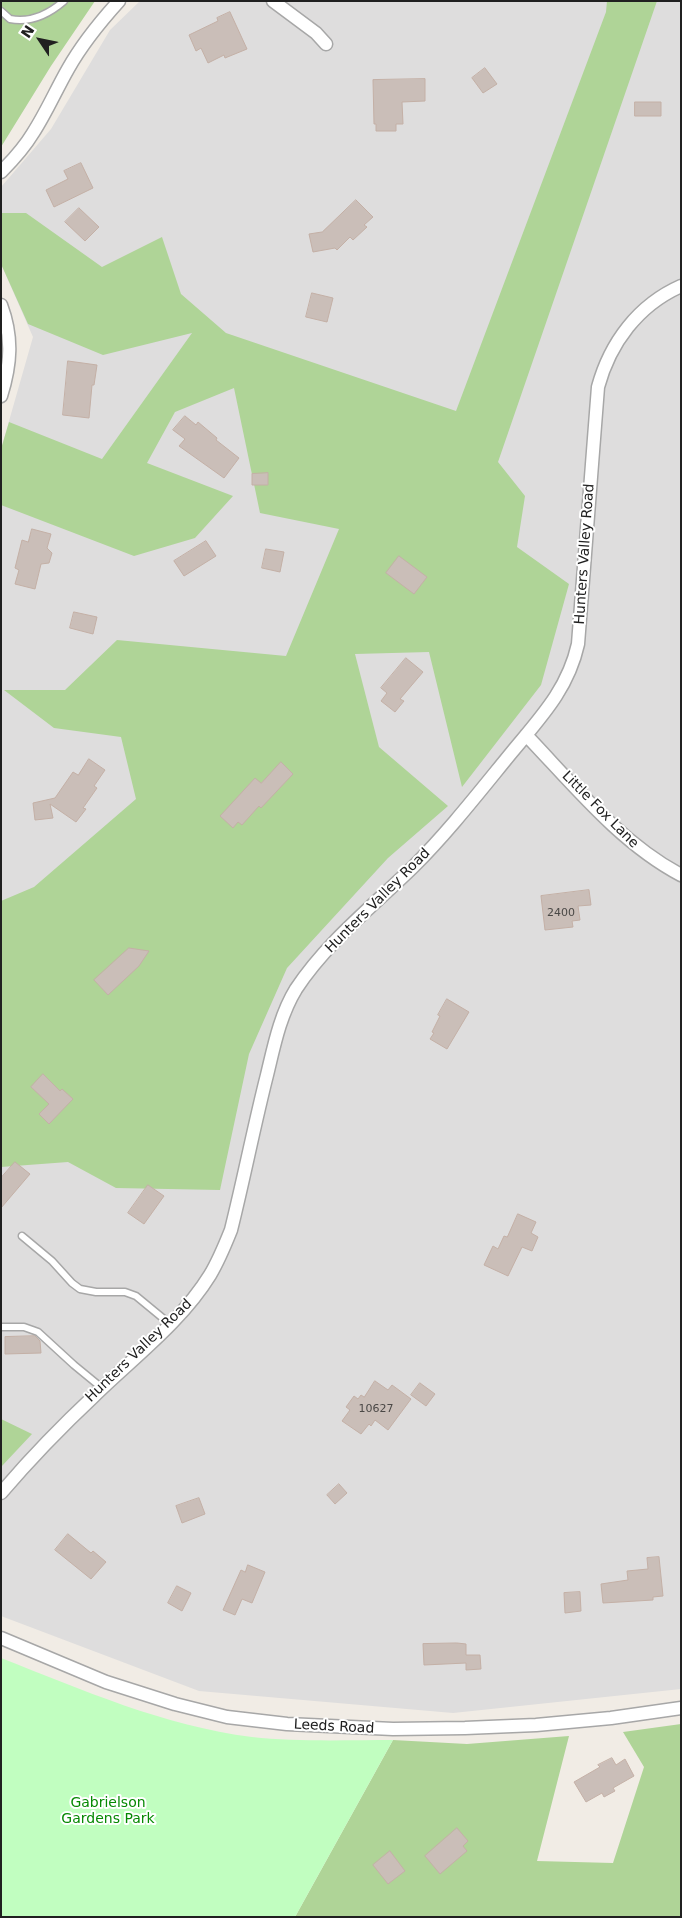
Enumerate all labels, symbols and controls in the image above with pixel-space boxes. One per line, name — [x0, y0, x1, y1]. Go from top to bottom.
north arrow — [15, 15, 65, 65]
text: N — [18, 22, 37, 41]
street label: Hunters Valley Road — [572, 483, 598, 625]
street label: Little Fox Lane — [558, 768, 642, 852]
street label: Hunters Valley Road — [322, 845, 434, 957]
house number: 2400 — [547, 906, 575, 920]
street label: Hunters Valley Road — [82, 1296, 196, 1406]
house number: 10627 — [359, 1402, 393, 1416]
street label: Leeds Road — [293, 1717, 375, 1737]
park label: Gabrielson Gardens Park — [61, 1795, 155, 1828]

